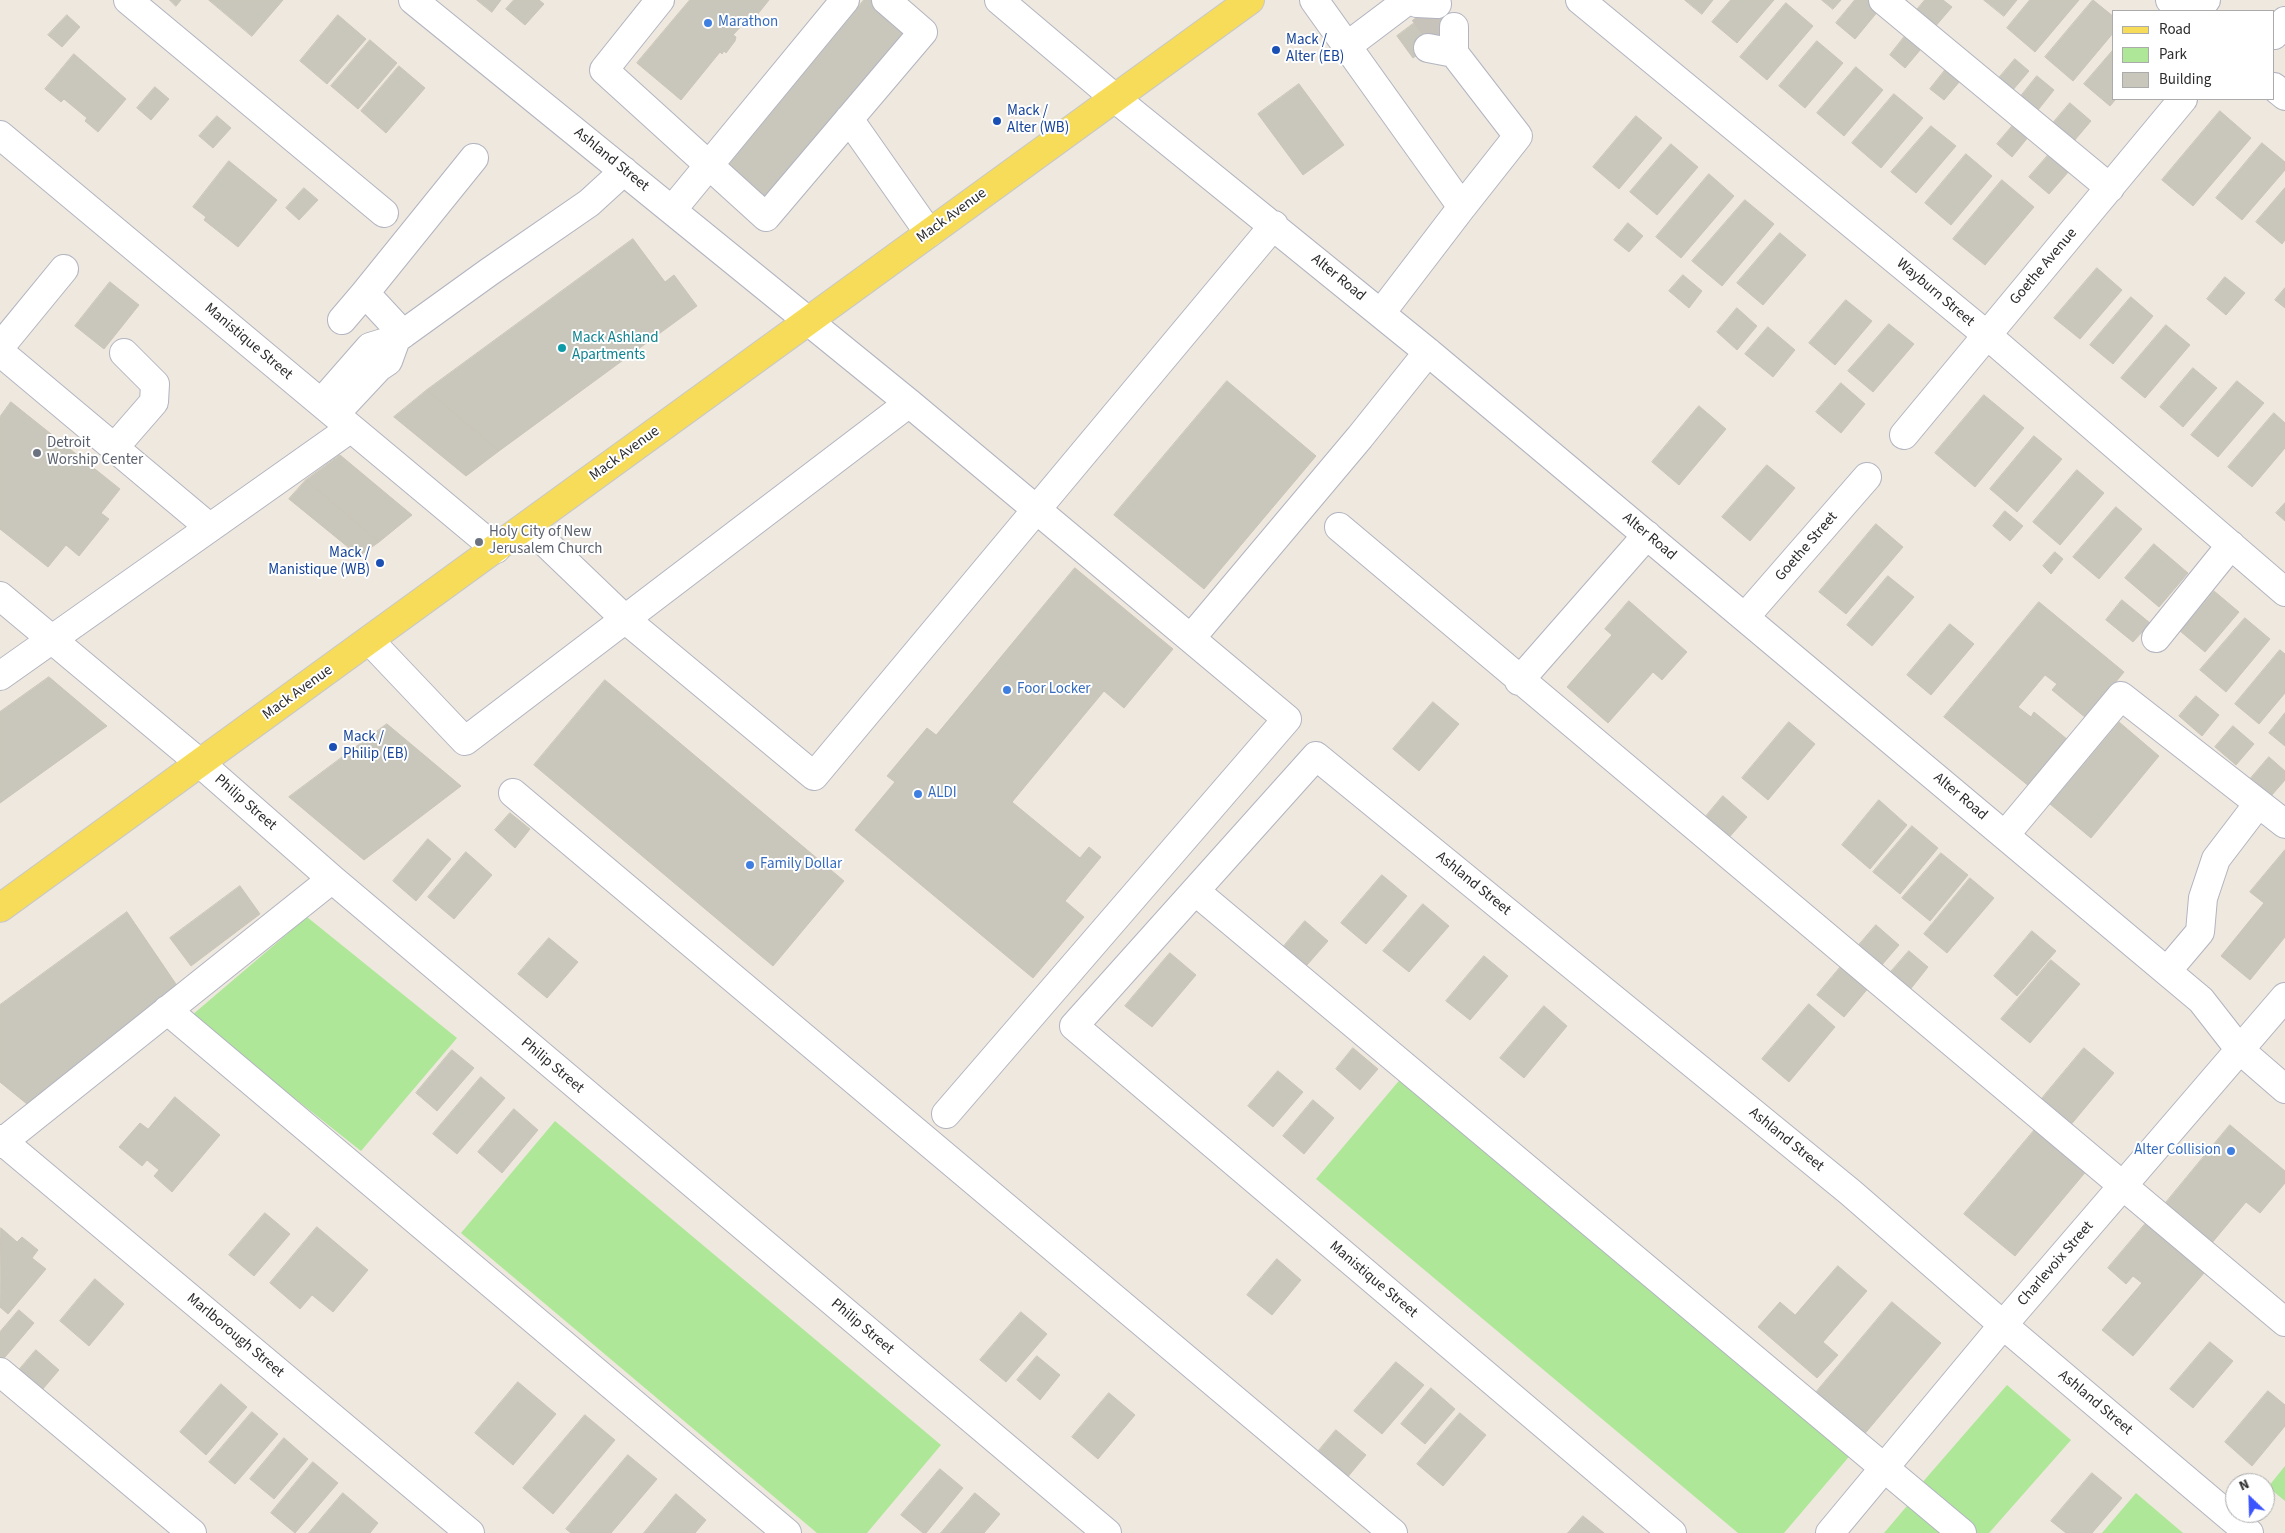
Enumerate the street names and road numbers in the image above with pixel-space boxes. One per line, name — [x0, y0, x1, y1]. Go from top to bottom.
street label: Ashland Street — [570, 124, 652, 196]
street label: Mack Avenue — [914, 185, 990, 247]
street label: Goethe Avenue — [2007, 225, 2081, 309]
street label: Alter Road — [1307, 251, 1369, 305]
street label: Wayburn Street — [1892, 255, 1978, 331]
street label: Manistique Street — [200, 300, 296, 384]
street label: Mack Avenue — [587, 423, 663, 485]
street label: Alter Road — [1618, 509, 1680, 565]
street label: Goethe Street — [1772, 509, 1842, 585]
street label: Mack Avenue — [260, 662, 336, 724]
street label: Alter Road — [1929, 769, 1991, 825]
street label: Philip Street — [210, 771, 280, 835]
street label: Ashland Street — [1432, 848, 1514, 920]
street label: Philip Street — [517, 1034, 587, 1098]
street label: Ashland Street — [1745, 1104, 1827, 1176]
street label: Charlevoix Street — [2014, 1218, 2098, 1310]
street label: Manistique Street — [1325, 1238, 1421, 1322]
street label: Marlborough Street — [183, 1290, 287, 1382]
street label: Philip Street — [827, 1295, 897, 1359]
street label: Ashland Street — [2054, 1367, 2136, 1439]

